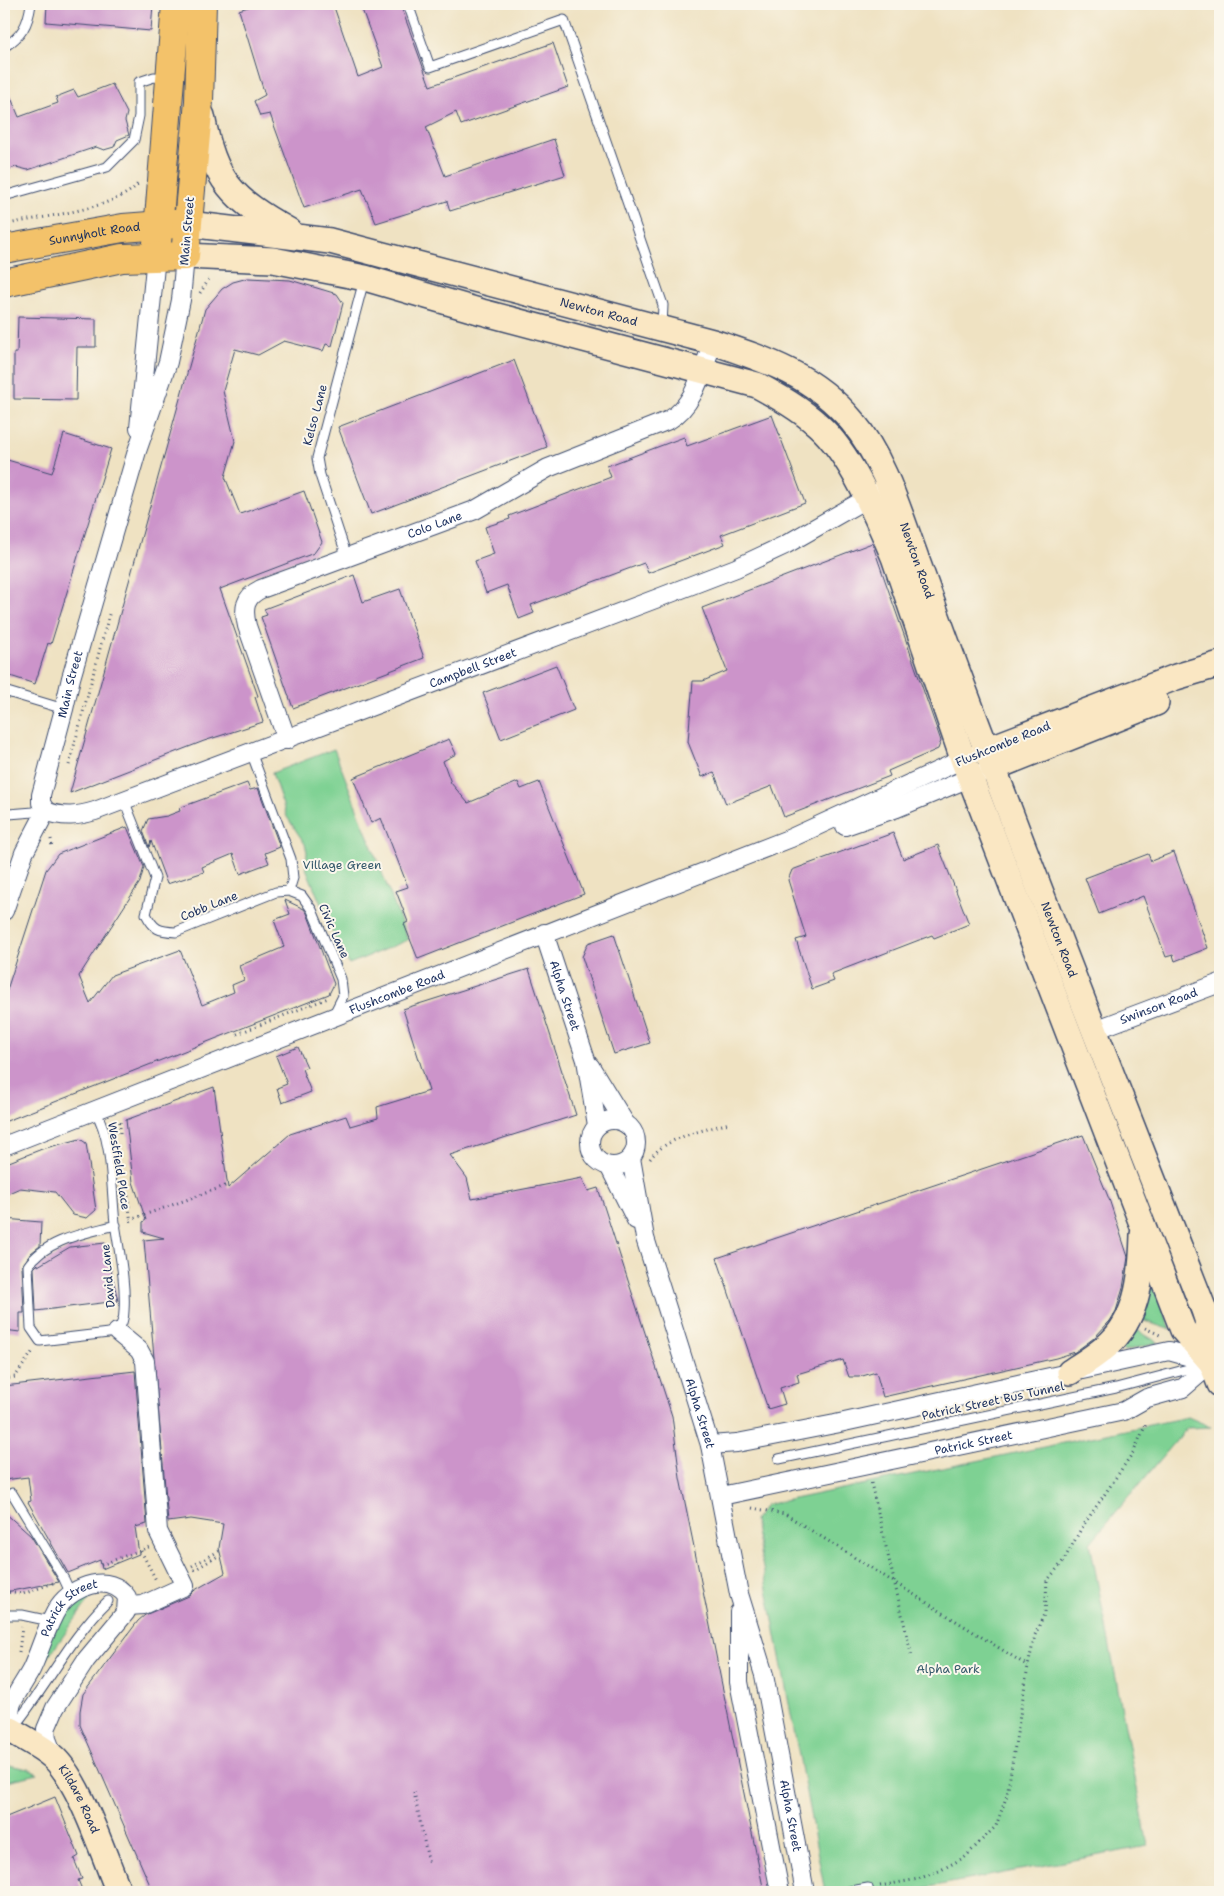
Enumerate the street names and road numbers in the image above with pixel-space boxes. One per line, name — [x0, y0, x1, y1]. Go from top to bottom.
street label: Main Street — [176, 196, 198, 266]
street label: Sunnyholt Road — [48, 219, 141, 249]
street label: Newton Road — [558, 294, 640, 330]
street label: Kelso Lane — [299, 382, 331, 447]
street label: Colo Lane — [405, 507, 465, 542]
street label: Newton Road — [896, 520, 938, 601]
street label: Campbell Street — [427, 644, 519, 692]
street label: Main Street — [54, 649, 87, 720]
street label: Flushcombe Road — [953, 717, 1053, 770]
street label: Cobb Lane — [178, 887, 240, 925]
street label: Newton Road — [1037, 900, 1081, 980]
street label: Civic Lane — [315, 901, 353, 961]
street label: Alpha Street — [546, 958, 584, 1033]
street label: Flushcombe Road — [347, 966, 447, 1018]
street label: Swinson Road — [1118, 984, 1200, 1028]
street label: Westfield Place — [104, 1121, 134, 1211]
street label: David Lane — [97, 1243, 119, 1309]
street label: Alpha Street — [681, 1376, 719, 1450]
street label: Patrick Street Bus Tunnel — [920, 1378, 1066, 1424]
street label: Patrick Street — [933, 1427, 1014, 1459]
street label: Patrick Street — [37, 1576, 99, 1639]
street label: Kildare Road — [55, 1761, 103, 1836]
street label: Alpha Street — [776, 1778, 805, 1853]

